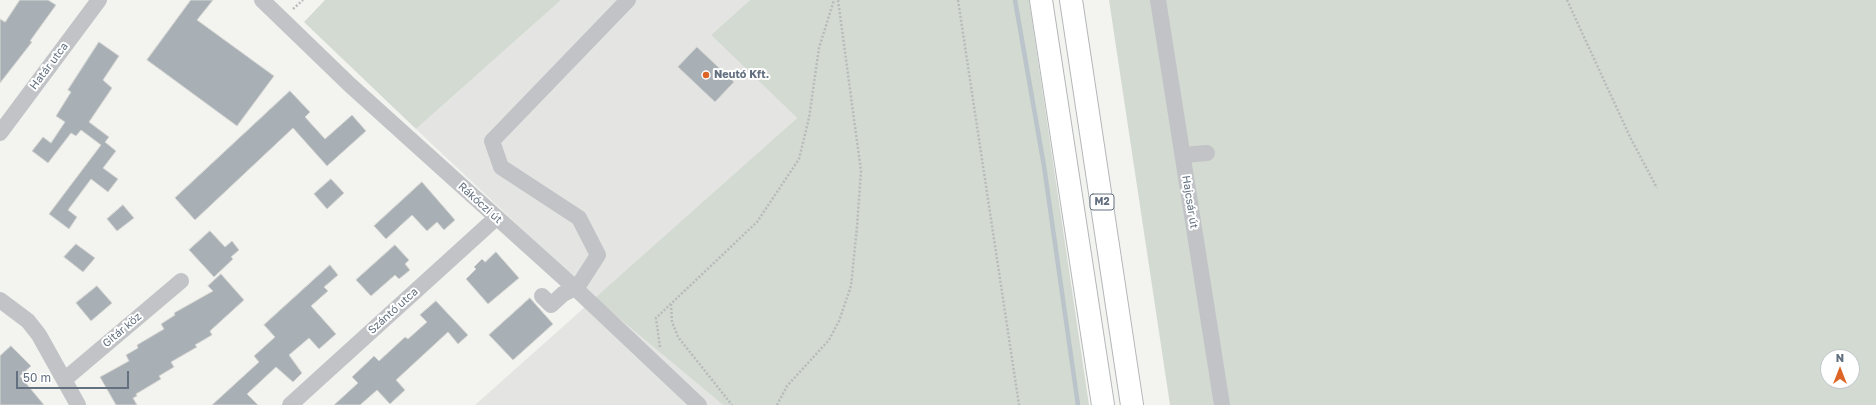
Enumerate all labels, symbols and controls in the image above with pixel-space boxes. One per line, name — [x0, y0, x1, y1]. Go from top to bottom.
street label: Határ utca — [27, 40, 71, 92]
place label: Neutó Kft. — [714, 68, 769, 82]
marker: Neutó Kft. — [701, 70, 711, 80]
street label: Hajcsár út — [1179, 174, 1201, 230]
street label: Rákóczi út — [455, 180, 505, 226]
road number: M2 — [1090, 194, 1114, 210]
street label: Szántó utca — [365, 285, 421, 337]
street label: Gitár köz — [100, 310, 144, 350]
north arrow — [1820, 349, 1860, 389]
text: N — [1836, 351, 1844, 364]
scale bar — [18, 363, 131, 389]
text: 50 m — [23, 370, 51, 385]

